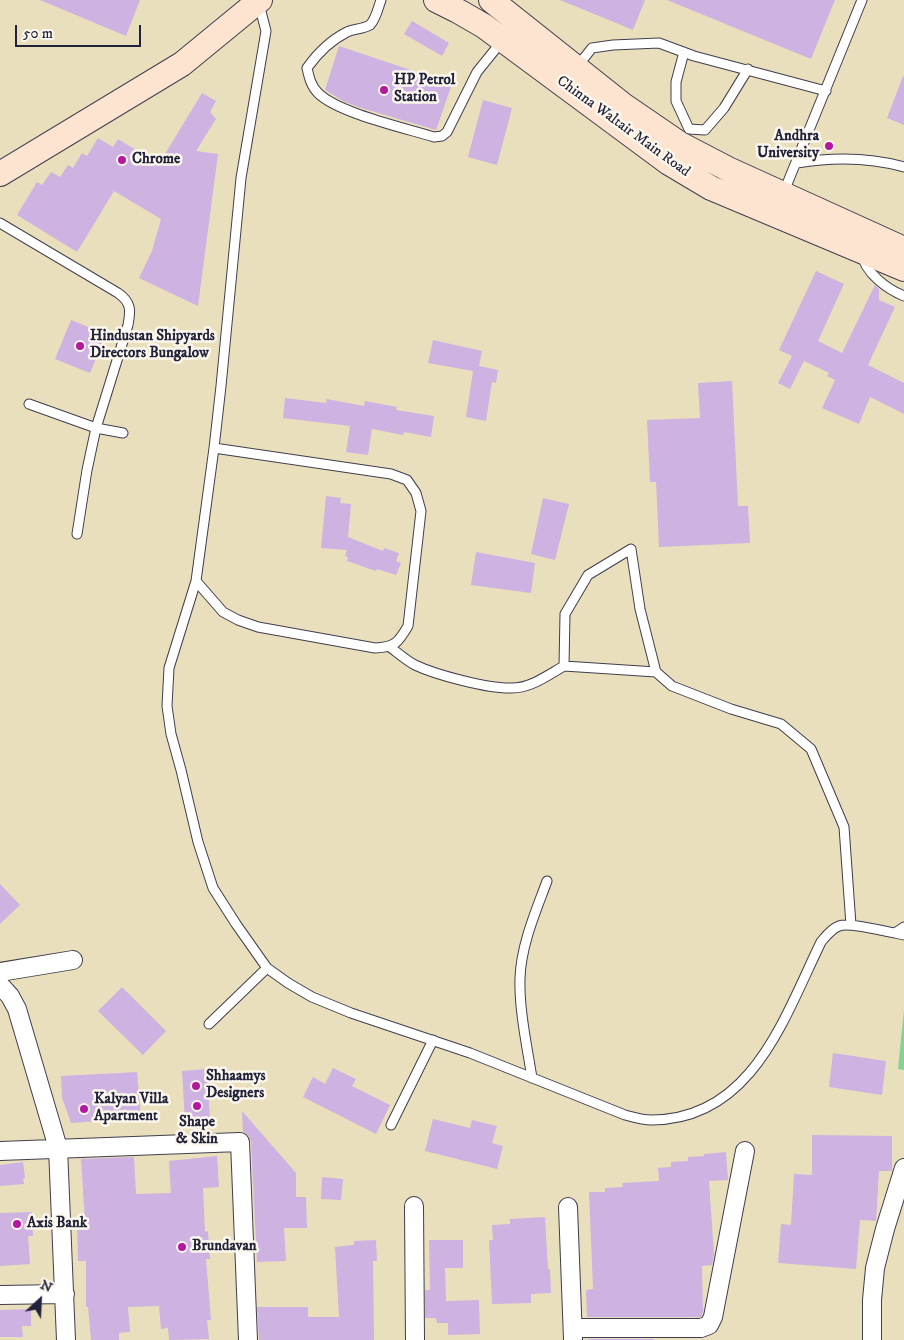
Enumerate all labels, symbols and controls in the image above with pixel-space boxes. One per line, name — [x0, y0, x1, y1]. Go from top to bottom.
scale bar — [18, 15, 144, 47]
text: 50 m — [23, 24, 53, 43]
place label: HP Petrol Station — [394, 72, 455, 107]
street label: Chinna Waltair Main Road — [553, 73, 693, 181]
marker: HP Petrol Station — [378, 84, 390, 96]
place label: Andhra University — [757, 128, 819, 163]
marker: Andhra University — [823, 140, 835, 152]
place label: Chrome — [132, 151, 180, 169]
marker: Chrome — [116, 154, 128, 166]
place label: Hindustan Shipyards Directors Bungalow — [90, 328, 215, 363]
marker: Hindustan Shipyards Directors Bungalow — [74, 340, 86, 352]
place label: Shhaamys Designers — [206, 1068, 266, 1103]
marker: Shhaamys Designers — [190, 1080, 202, 1092]
place label: Kalyan Villa Apartment — [94, 1091, 168, 1126]
marker: Shape & Skin — [191, 1100, 203, 1112]
marker: Kalyan Villa Apartment — [78, 1103, 90, 1115]
place label: Shape & Skin — [176, 1114, 218, 1149]
place label: Axis Bank — [27, 1215, 87, 1233]
marker: Axis Bank — [11, 1218, 23, 1230]
place label: Brundavan — [192, 1238, 257, 1256]
marker: Brundavan — [176, 1241, 188, 1253]
north arrow — [15, 1275, 65, 1325]
text: N — [37, 1276, 55, 1297]

